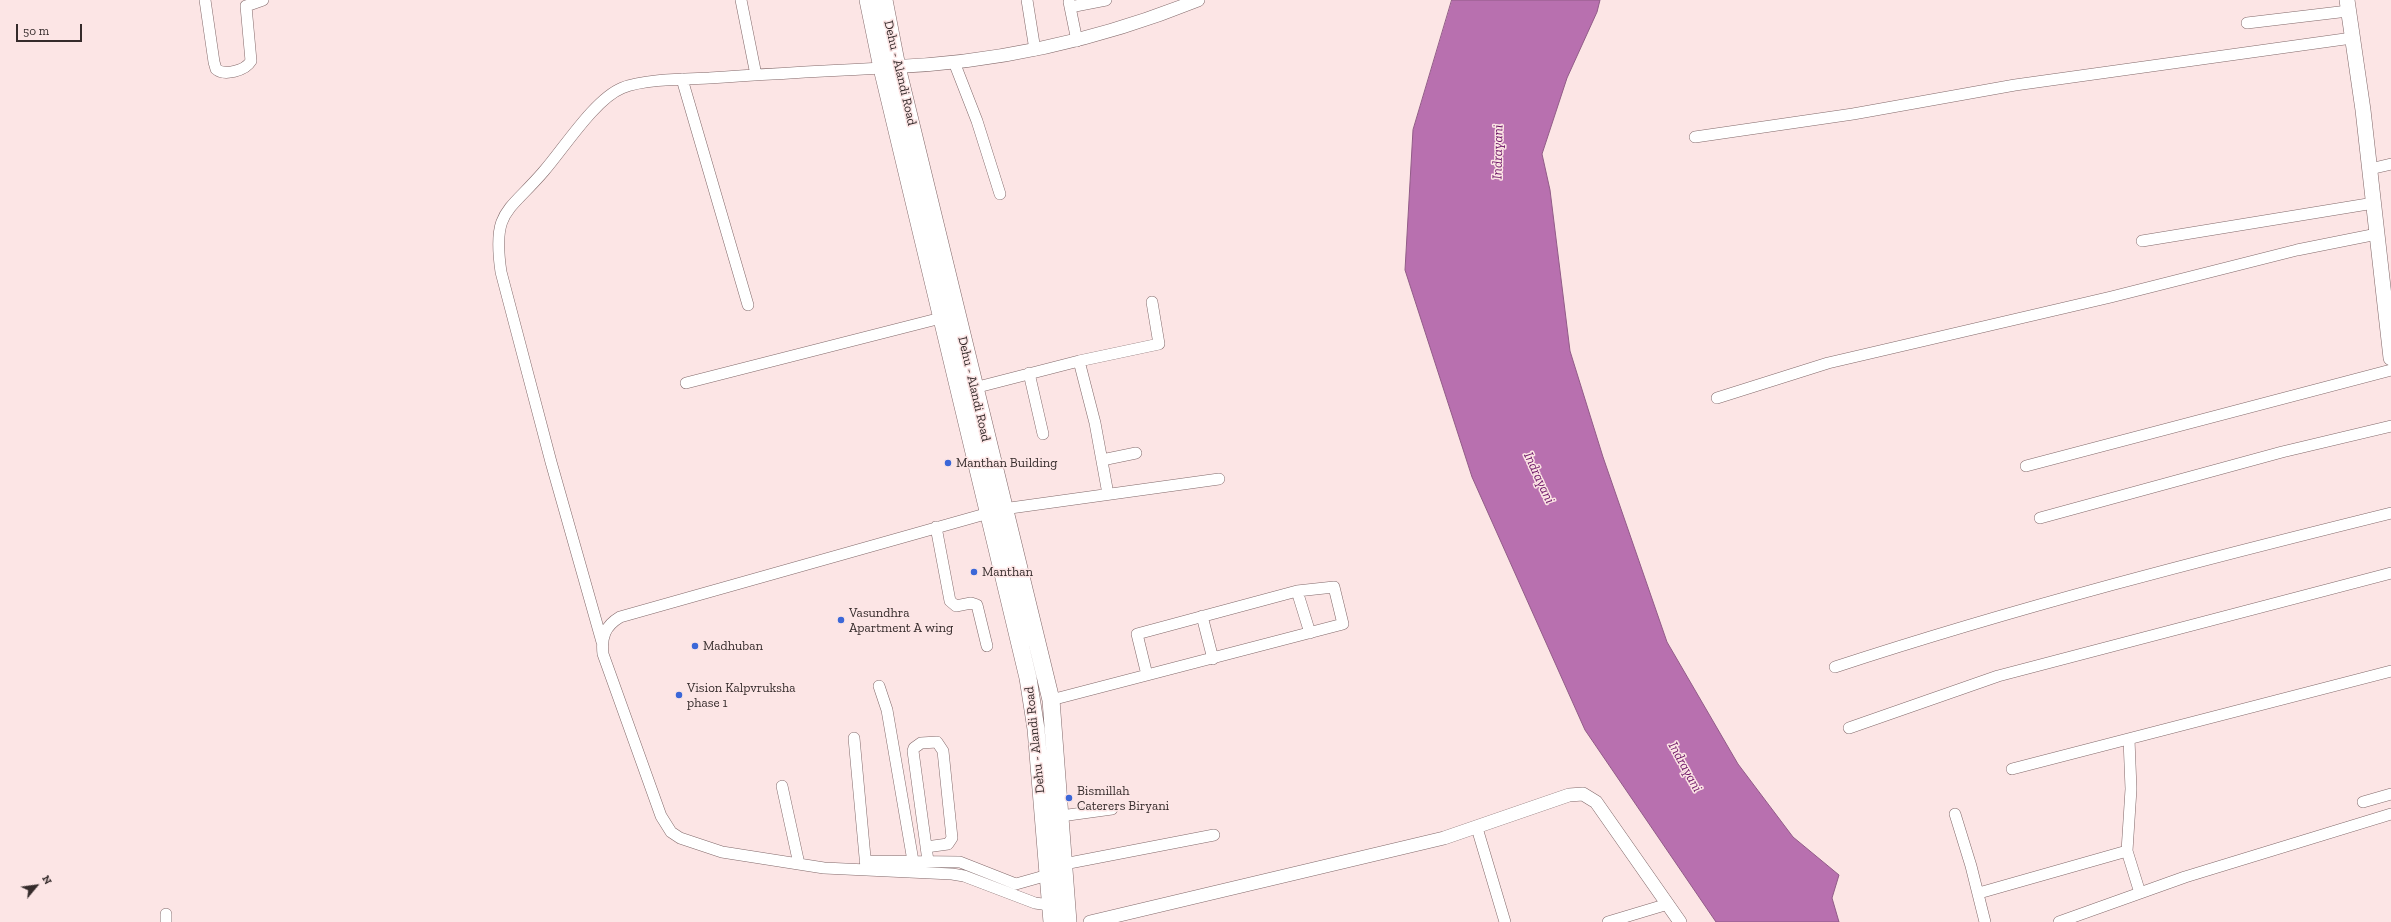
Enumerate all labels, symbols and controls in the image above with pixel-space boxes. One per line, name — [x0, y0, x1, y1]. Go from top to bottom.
scale bar — [18, 16, 84, 42]
street label: Dehu - Alandi Road — [880, 19, 920, 127]
text: 50 m — [23, 24, 49, 38]
water label: Indrayani — [1489, 124, 1507, 180]
street label: Dehu - Alandi Road — [954, 335, 994, 443]
water label: Indrayani — [1520, 450, 1558, 506]
place label: Manthan Building — [956, 455, 1057, 471]
marker: Manthan Building — [943, 458, 953, 468]
place label: Manthan — [982, 564, 1033, 580]
marker: Manthan — [969, 567, 979, 577]
place label: Vasundhra Apartment A wing — [849, 605, 953, 636]
marker: Vasundhra Apartment A wing — [836, 615, 846, 625]
place label: Madhuban — [703, 638, 763, 654]
marker: Madhuban — [690, 641, 700, 651]
place label: Vision Kalpvruksha phase 1 — [687, 680, 796, 711]
street label: Dehu - Alandi Road — [1022, 686, 1048, 794]
marker: Vision Kalpvruksha phase 1 — [674, 690, 684, 700]
water label: Indrayani — [1664, 739, 1706, 795]
place label: Bismillah Caterers Biryani — [1077, 783, 1169, 814]
marker: Bismillah Caterers Biryani — [1064, 793, 1074, 803]
north arrow — [16, 866, 56, 906]
text: N — [39, 873, 55, 887]

